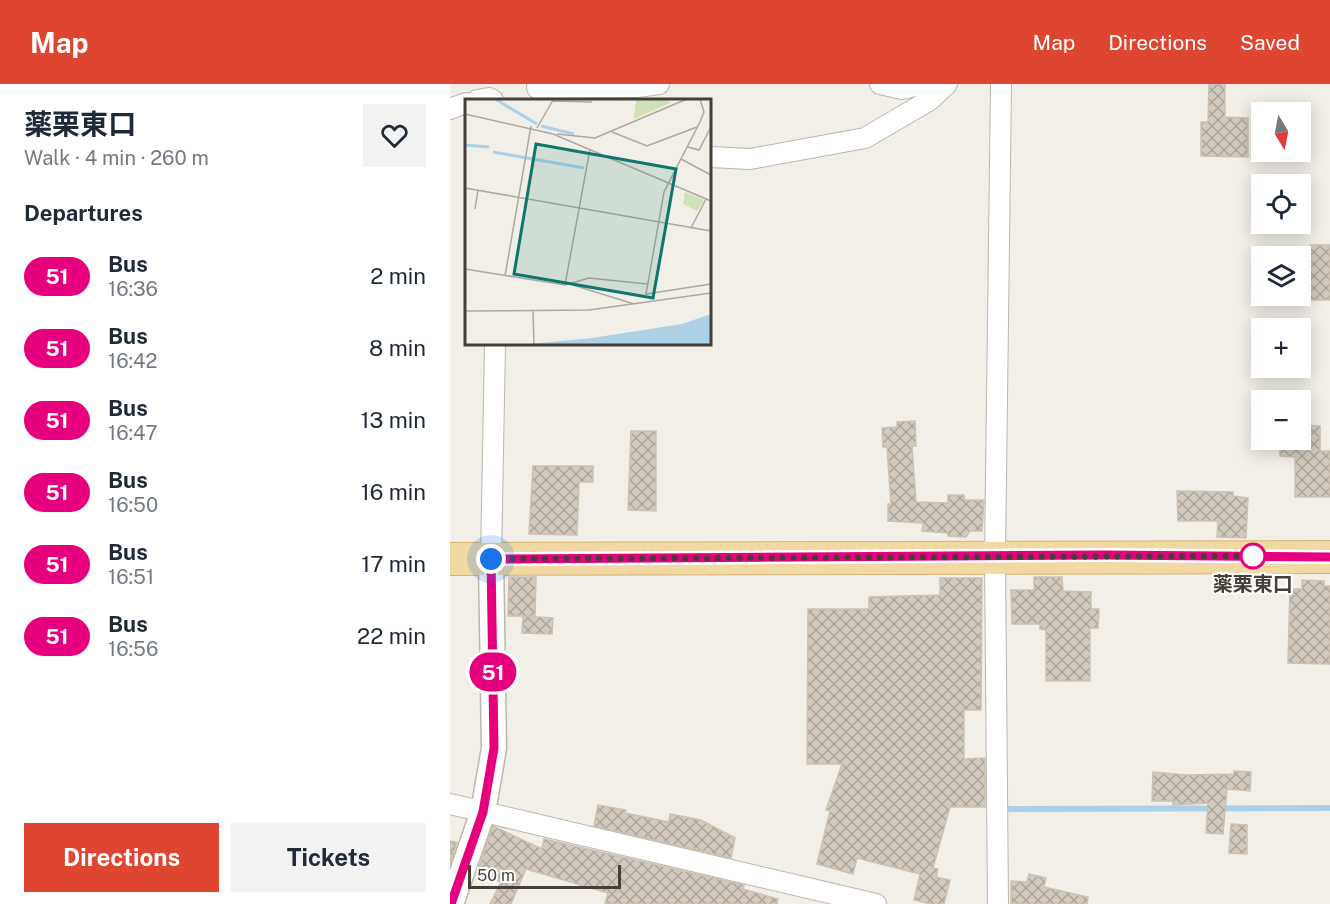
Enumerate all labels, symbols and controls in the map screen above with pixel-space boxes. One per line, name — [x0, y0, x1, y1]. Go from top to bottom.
text: Map — [30, 26, 89, 59]
text: Map — [1033, 30, 1075, 55]
text: Directions — [1108, 30, 1207, 55]
text: Saved — [1240, 30, 1300, 55]
inset map — [465, 99, 711, 345]
north arrow — [1251, 102, 1311, 162]
map controls — [1251, 102, 1311, 450]
button: heart — [363, 104, 426, 167]
text: 薬栗東口 — [24, 107, 136, 140]
text: Walk · 4 min · 260 m — [24, 146, 209, 170]
button: locate — [1251, 174, 1311, 234]
text: Departures — [24, 200, 143, 226]
button: layers — [1251, 246, 1311, 306]
text: Bus — [108, 251, 148, 277]
text: 2 min — [370, 263, 426, 289]
text: 51 — [45, 264, 69, 289]
text: 16:36 — [108, 277, 158, 301]
button: + — [1251, 318, 1311, 378]
text: Bus — [108, 323, 148, 349]
text: 8 min — [369, 335, 426, 361]
text: 51 — [45, 336, 69, 361]
text: 16:42 — [108, 349, 157, 373]
button: − — [1251, 390, 1311, 450]
text: Bus — [108, 395, 148, 421]
text: 13 min — [361, 407, 426, 433]
text: 51 — [45, 408, 69, 433]
text: 16:47 — [108, 421, 158, 445]
text: Bus — [108, 467, 148, 493]
text: 16 min — [361, 479, 426, 505]
text: 51 — [45, 480, 69, 505]
text: 16:50 — [108, 493, 158, 517]
text: Bus — [108, 539, 148, 565]
marker: 薬栗東口 — [1240, 543, 1266, 569]
your location — [476, 544, 506, 574]
text: 17 min — [361, 551, 426, 577]
text: 51 — [45, 552, 69, 577]
text: 16:51 — [108, 565, 154, 589]
place label: 薬栗東口 — [1213, 572, 1293, 596]
text: Bus — [108, 611, 148, 637]
text: 22 min — [357, 623, 426, 649]
text: 51 — [45, 624, 69, 649]
text: 16:56 — [108, 637, 158, 661]
line badge: 51 — [466, 652, 520, 692]
text: 51 — [481, 660, 505, 685]
button: Directions — [24, 823, 219, 892]
button: Tickets — [231, 823, 426, 892]
scale bar — [468, 862, 621, 890]
text: 50 m — [477, 866, 515, 885]

